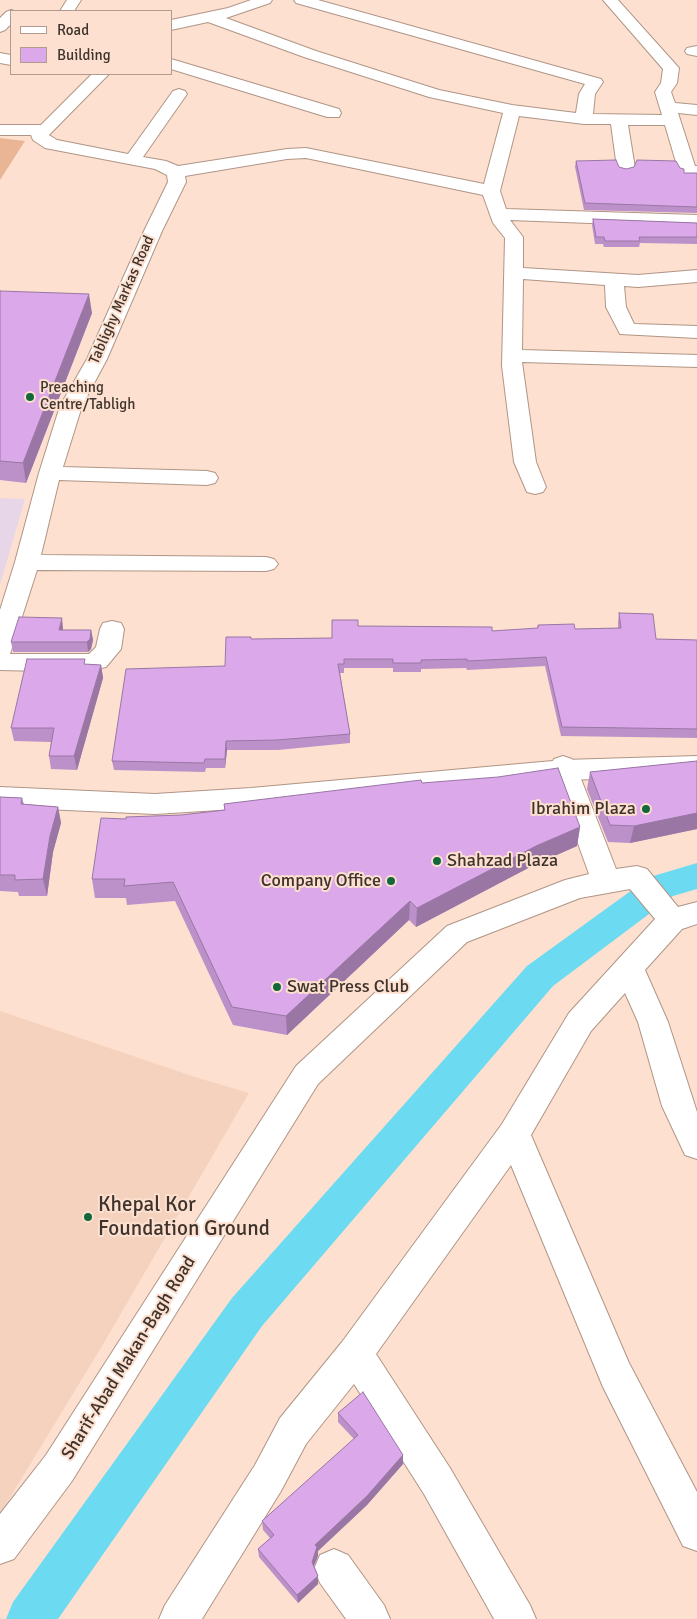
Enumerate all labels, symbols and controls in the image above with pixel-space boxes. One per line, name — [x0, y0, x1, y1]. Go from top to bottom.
legend — [10, 10, 172, 75]
text: Road — [57, 21, 89, 39]
text: Building — [57, 46, 111, 64]
street label: Tablighy Markas Road — [86, 233, 158, 367]
place label: Preaching Centre/Tabligh — [40, 379, 135, 414]
marker: Preaching Centre/Tabligh — [24, 391, 36, 403]
place label: Ibrahim Plaza — [531, 798, 636, 820]
marker: Ibrahim Plaza — [640, 803, 652, 815]
place label: Shahzad Plaza — [447, 850, 558, 872]
marker: Shahzad Plaza — [431, 855, 443, 867]
place label: Company Office — [261, 870, 381, 892]
marker: Company Office — [385, 875, 397, 887]
place label: Swat Press Club — [287, 976, 409, 998]
marker: Swat Press Club — [271, 981, 283, 993]
place label: Khepal Kor Foundation Ground — [98, 1192, 270, 1242]
marker: Khepal Kor Foundation Ground — [82, 1211, 94, 1223]
street label: Sharif-Abad Makan-Bagh Road — [57, 1252, 201, 1464]

